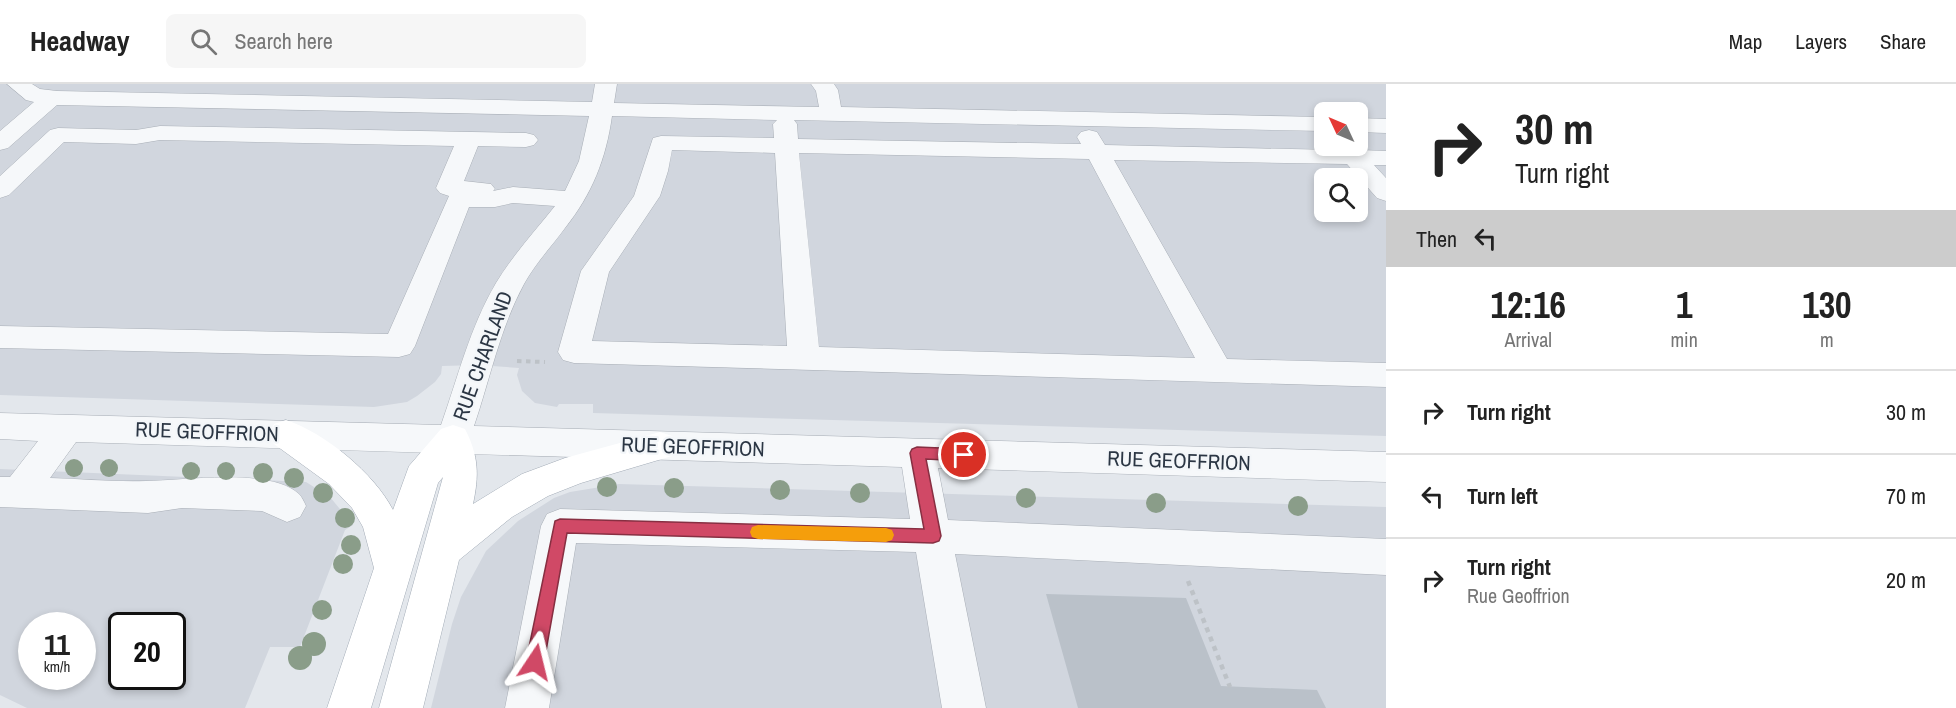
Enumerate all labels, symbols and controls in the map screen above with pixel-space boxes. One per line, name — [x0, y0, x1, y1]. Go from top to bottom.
search box — [166, 14, 586, 68]
text: Headway — [30, 22, 130, 60]
icon: search — [187, 25, 220, 58]
text: Search here — [235, 26, 333, 56]
text: Map — [1729, 27, 1762, 56]
text: Layers — [1795, 27, 1847, 56]
text: Share — [1880, 27, 1926, 56]
text: 30 m — [1515, 101, 1594, 157]
north arrow — [1314, 102, 1368, 156]
map controls — [1314, 102, 1368, 222]
icon: right — [1416, 108, 1494, 186]
text: Turn right — [1515, 155, 1609, 191]
button: search — [1314, 168, 1368, 222]
icon: left — [1469, 222, 1502, 255]
text: Then — [1416, 224, 1457, 254]
text: 12:16 — [1490, 281, 1566, 329]
text: 1 — [1676, 281, 1692, 329]
text: 130 — [1802, 281, 1852, 329]
street label: RUE CHARLAND — [446, 287, 519, 425]
text: Arrival — [1505, 326, 1552, 353]
text: min — [1670, 326, 1698, 353]
text: m — [1820, 326, 1834, 353]
icon: right — [1416, 396, 1449, 429]
text: Turn right — [1467, 397, 1551, 427]
text: 30 m — [1886, 397, 1926, 427]
street label: RUE GEOFFRION — [135, 415, 279, 448]
pin — [938, 429, 989, 480]
street label: RUE GEOFFRION — [621, 430, 765, 463]
icon: arrive — [947, 438, 980, 471]
street label: RUE GEOFFRION — [1107, 444, 1251, 477]
icon: left — [1416, 480, 1449, 513]
text: Turn left — [1467, 481, 1538, 511]
text: 70 m — [1886, 481, 1926, 511]
text: Turn right — [1467, 552, 1551, 582]
icon: right — [1416, 564, 1449, 597]
text: 20 m — [1886, 565, 1926, 595]
text: Rue Geoffrion — [1467, 582, 1570, 609]
speed limit sign: 20 — [108, 612, 186, 690]
text: 11 — [44, 624, 70, 664]
position arrow — [503, 630, 567, 694]
text: km/h — [44, 656, 70, 677]

